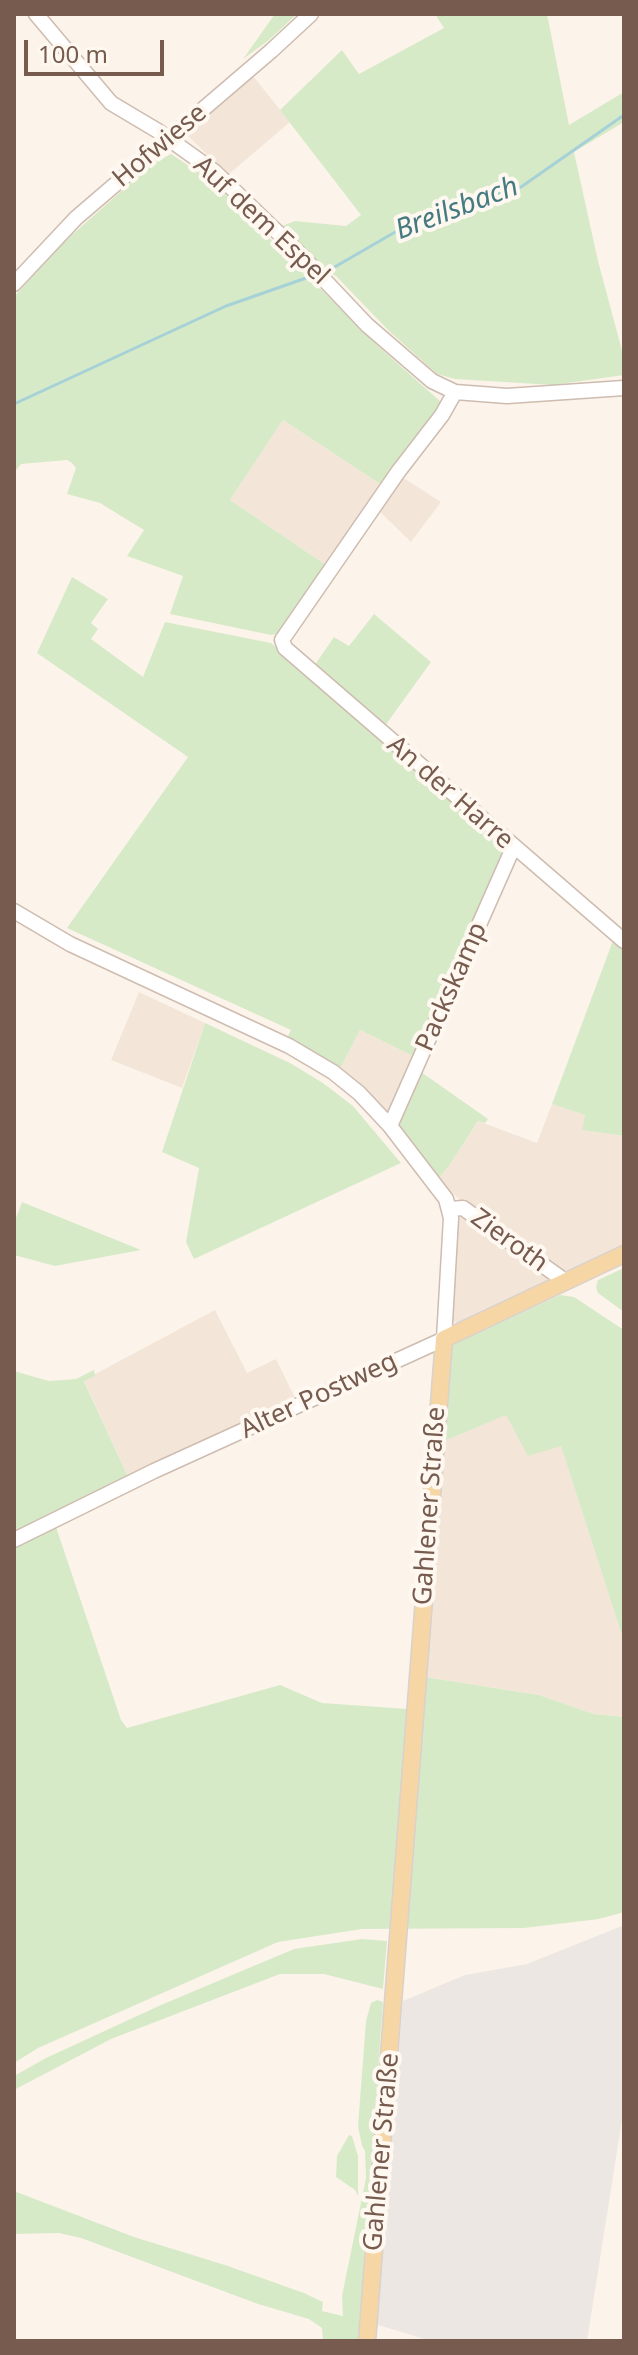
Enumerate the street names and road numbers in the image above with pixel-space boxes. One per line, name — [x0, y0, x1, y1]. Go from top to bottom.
street label: Hofwiese — [107, 98, 213, 194]
street label: Auf dem Espel — [187, 150, 335, 292]
street label: An der Harre — [380, 730, 520, 856]
street label: Packskamp — [410, 918, 494, 1056]
street label: Zieroth — [464, 1203, 554, 1279]
street label: Alter Postweg — [236, 1346, 402, 1446]
street label: Gahlener Straße — [408, 1406, 452, 1606]
street label: Gahlener Straße — [358, 2052, 406, 2252]

